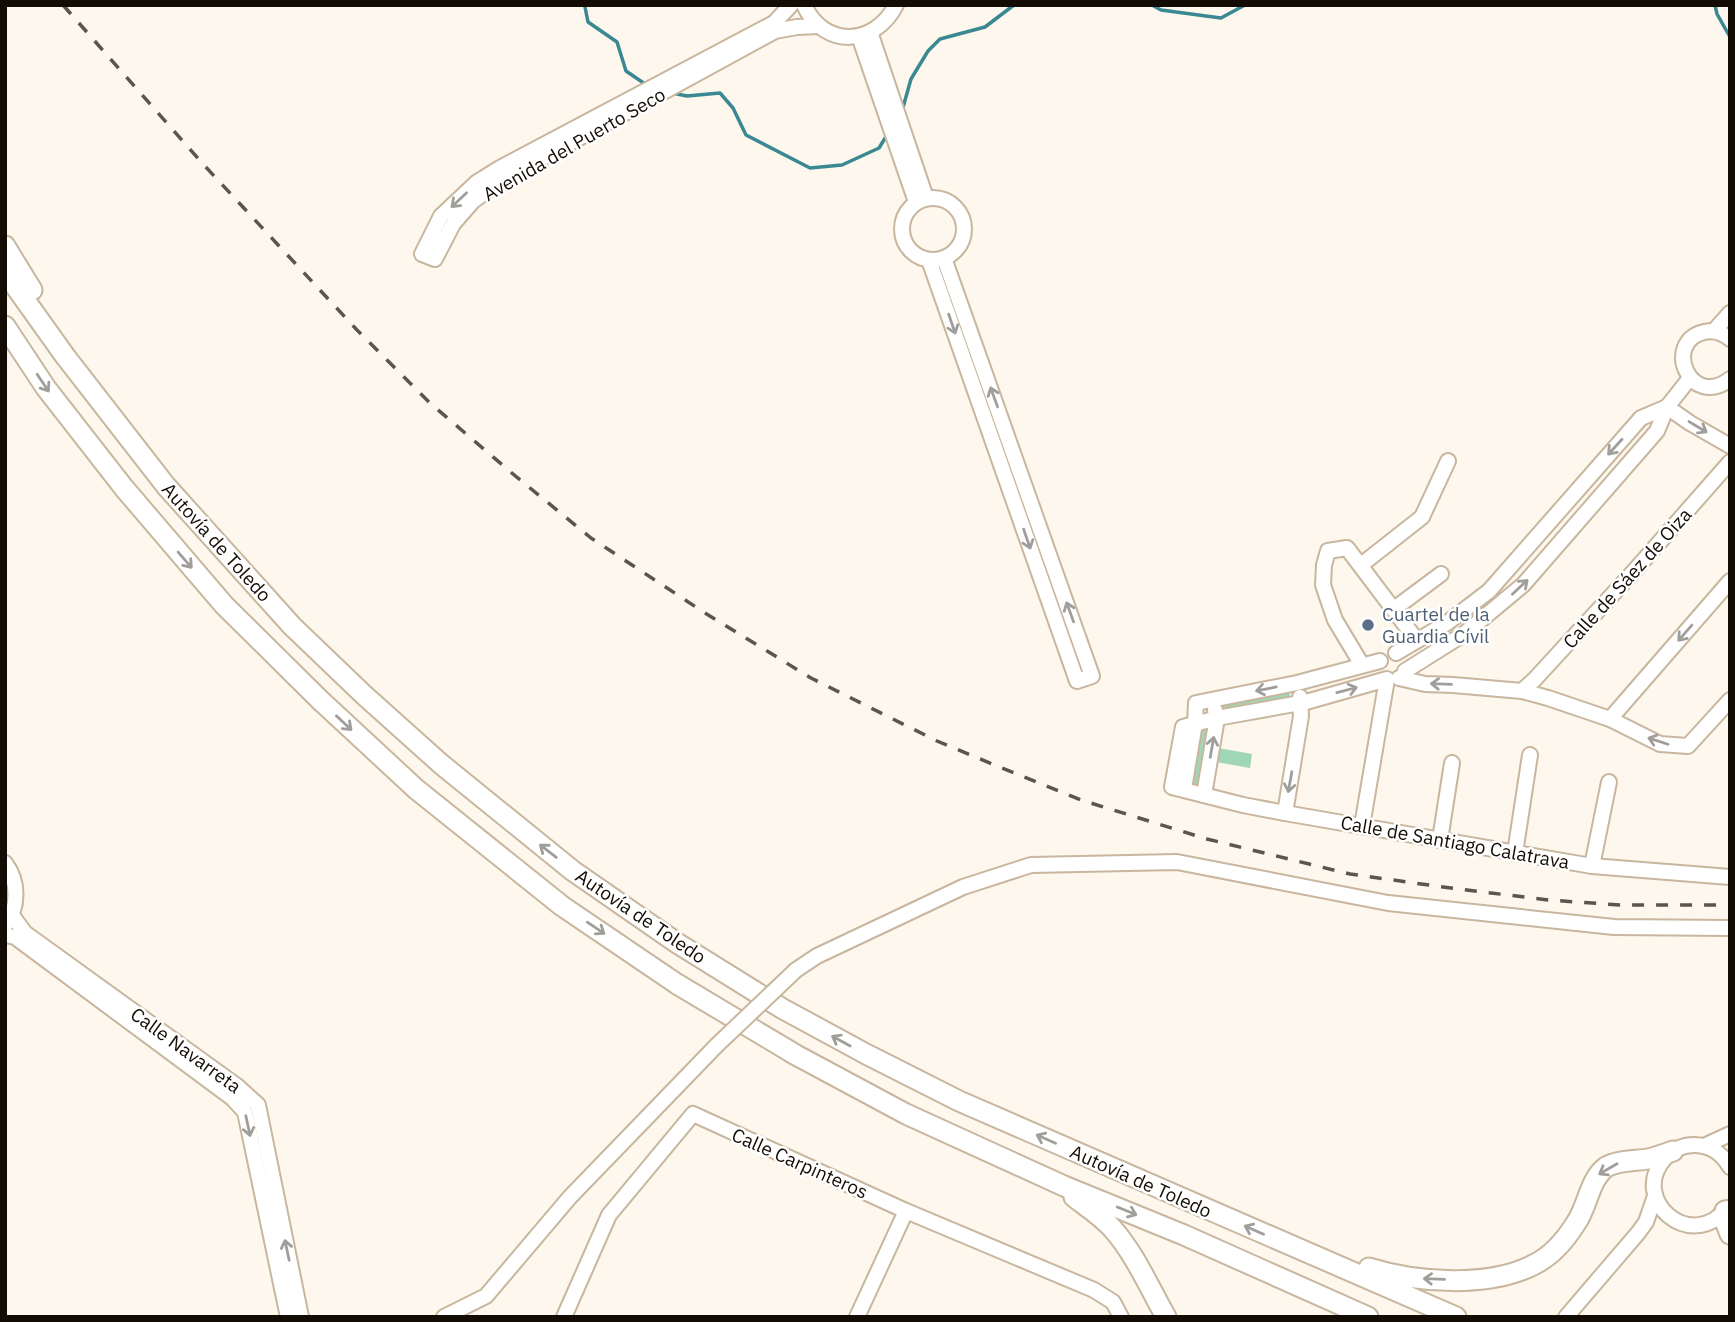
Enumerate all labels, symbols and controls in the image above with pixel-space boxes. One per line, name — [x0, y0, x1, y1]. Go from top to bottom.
street label: Avenida del Puerto Seco — [478, 82, 670, 206]
one-way arrow — [451, 191, 468, 208]
one-way arrow — [947, 313, 959, 335]
one-way arrow — [36, 372, 50, 392]
one-way arrow — [987, 387, 999, 409]
one-way arrow — [1688, 421, 1708, 435]
one-way arrow — [1606, 438, 1623, 455]
street label: Autovía de Toledo — [157, 477, 277, 607]
street label: Calle de Sáez de Oiza — [1558, 503, 1696, 653]
one-way arrow — [1022, 528, 1034, 550]
one-way arrow — [177, 551, 193, 569]
one-way arrow — [1511, 579, 1528, 596]
one-way arrow — [1063, 601, 1075, 623]
place label: Cuartel de la Guardia Cívil — [1382, 602, 1490, 648]
marker: Cuartel de la Guardia Cívil — [1360, 617, 1376, 633]
one-way arrow — [1677, 624, 1693, 642]
one-way arrow — [1429, 678, 1452, 691]
one-way arrow — [1255, 683, 1278, 697]
one-way arrow — [1336, 683, 1358, 696]
one-way arrow — [335, 714, 352, 731]
one-way arrow — [1648, 734, 1670, 747]
one-way arrow — [1206, 736, 1219, 759]
one-way arrow — [1283, 770, 1296, 793]
street label: Calle de Santiago Calatrava — [1339, 810, 1571, 874]
one-way arrow — [539, 843, 557, 858]
street label: Autovía de Toledo — [571, 863, 711, 969]
one-way arrow — [586, 921, 605, 936]
street label: Calle Navarreta — [126, 1002, 246, 1098]
one-way arrow — [831, 1034, 852, 1047]
one-way arrow — [242, 1114, 255, 1137]
street label: Calle Carpinteros — [728, 1122, 872, 1204]
one-way arrow — [1036, 1132, 1057, 1145]
street label: Autovía de Toledo — [1067, 1139, 1215, 1223]
one-way arrow — [1599, 1162, 1619, 1176]
one-way arrow — [1116, 1206, 1138, 1219]
one-way arrow — [1244, 1223, 1266, 1236]
one-way arrow — [280, 1239, 294, 1262]
one-way arrow — [1423, 1272, 1446, 1286]

